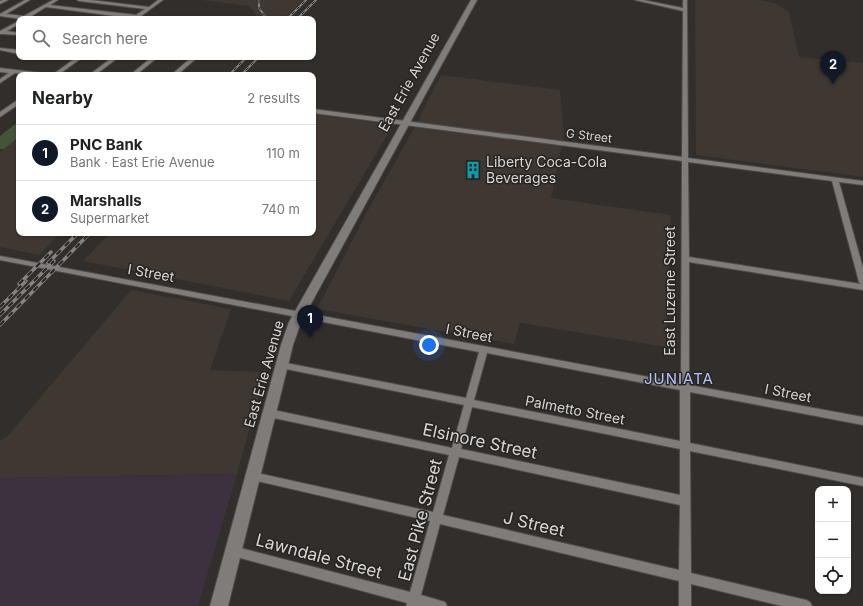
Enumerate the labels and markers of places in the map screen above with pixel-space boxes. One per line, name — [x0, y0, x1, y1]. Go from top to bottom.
pin: 2 — [820, 51, 846, 84]
place label: Liberty Coca-Cola Beverages — [486, 153, 607, 186]
building icon: Liberty Coca-Cola Beverages — [463, 160, 483, 180]
pin: 1 — [297, 305, 323, 338]

